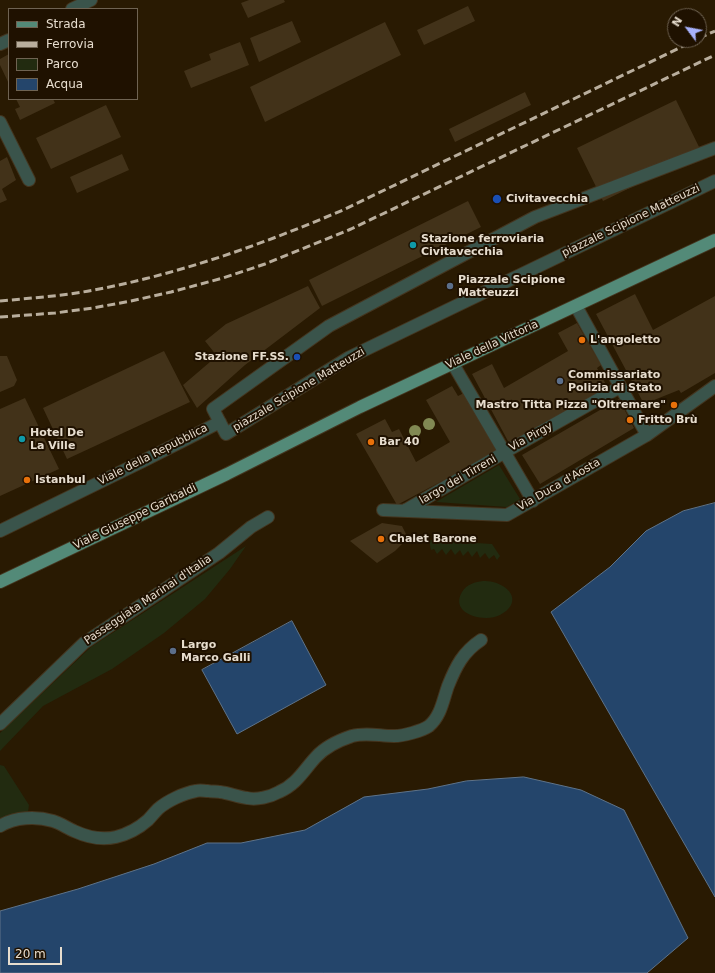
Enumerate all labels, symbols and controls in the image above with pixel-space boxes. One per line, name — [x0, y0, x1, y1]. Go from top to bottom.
legend — [8, 8, 138, 100]
north arrow — [667, 8, 707, 48]
text: N — [669, 15, 685, 29]
text: Strada — [46, 17, 86, 31]
text: Ferrovia — [46, 37, 94, 51]
text: Parco — [46, 57, 79, 71]
text: Acqua — [46, 77, 83, 91]
street label: piazzale Scipione Matteuzzi — [560, 182, 702, 260]
place label: Civitavecchia — [506, 192, 588, 206]
marker: Civitavecchia — [491, 193, 503, 205]
place label: Stazione ferroviaria Civitavecchia — [421, 232, 544, 258]
marker: Stazione ferroviaria Civitavecchia — [408, 240, 418, 250]
place label: Piazzale Scipione Matteuzzi — [458, 273, 565, 299]
marker: Piazzale Scipione Matteuzzi — [445, 281, 455, 291]
street label: Viale della Vittoria — [444, 318, 540, 372]
place label: L'angoletto — [590, 333, 660, 347]
marker: L'angoletto — [577, 335, 587, 345]
street label: piazzale Scipione Matteuzzi — [231, 345, 367, 435]
place label: Stazione FF.SS. — [194, 350, 289, 364]
marker: Stazione FF.SS. — [292, 352, 302, 362]
place label: Commissariato Polizia di Stato — [568, 368, 661, 394]
marker: Commissariato Polizia di Stato — [555, 376, 565, 386]
place label: Mastro Titta Pizza "Oltremare" — [476, 398, 666, 412]
marker: Mastro Titta Pizza "Oltremare" — [669, 400, 679, 410]
place label: Fritto Brù — [638, 413, 698, 427]
marker: Fritto Brù — [625, 415, 635, 425]
street label: Via Pirgy — [507, 420, 555, 454]
street label: Viale della Repubblica — [96, 422, 210, 488]
place label: Hotel De La Ville — [30, 426, 84, 452]
marker: Hotel De La Ville — [17, 434, 27, 444]
place label: Bar 40 — [379, 435, 419, 449]
marker: Bar 40 — [366, 437, 376, 447]
street label: largo dei Tirreni — [417, 453, 499, 507]
street label: Via Duca d'Aosta — [515, 456, 603, 514]
place label: Istanbul — [35, 473, 86, 487]
marker: Istanbul — [22, 475, 32, 485]
street label: Viale Giuseppe Garibaldi — [71, 481, 199, 553]
place label: Chalet Barone — [389, 532, 477, 546]
marker: Chalet Barone — [376, 534, 386, 544]
street label: Passeggiata Marinai d'Italia — [82, 552, 214, 648]
place label: Largo Marco Galli — [181, 638, 250, 664]
marker: Largo Marco Galli — [168, 646, 178, 656]
scale bar — [10, 939, 64, 965]
text: 20 m — [15, 947, 46, 961]

